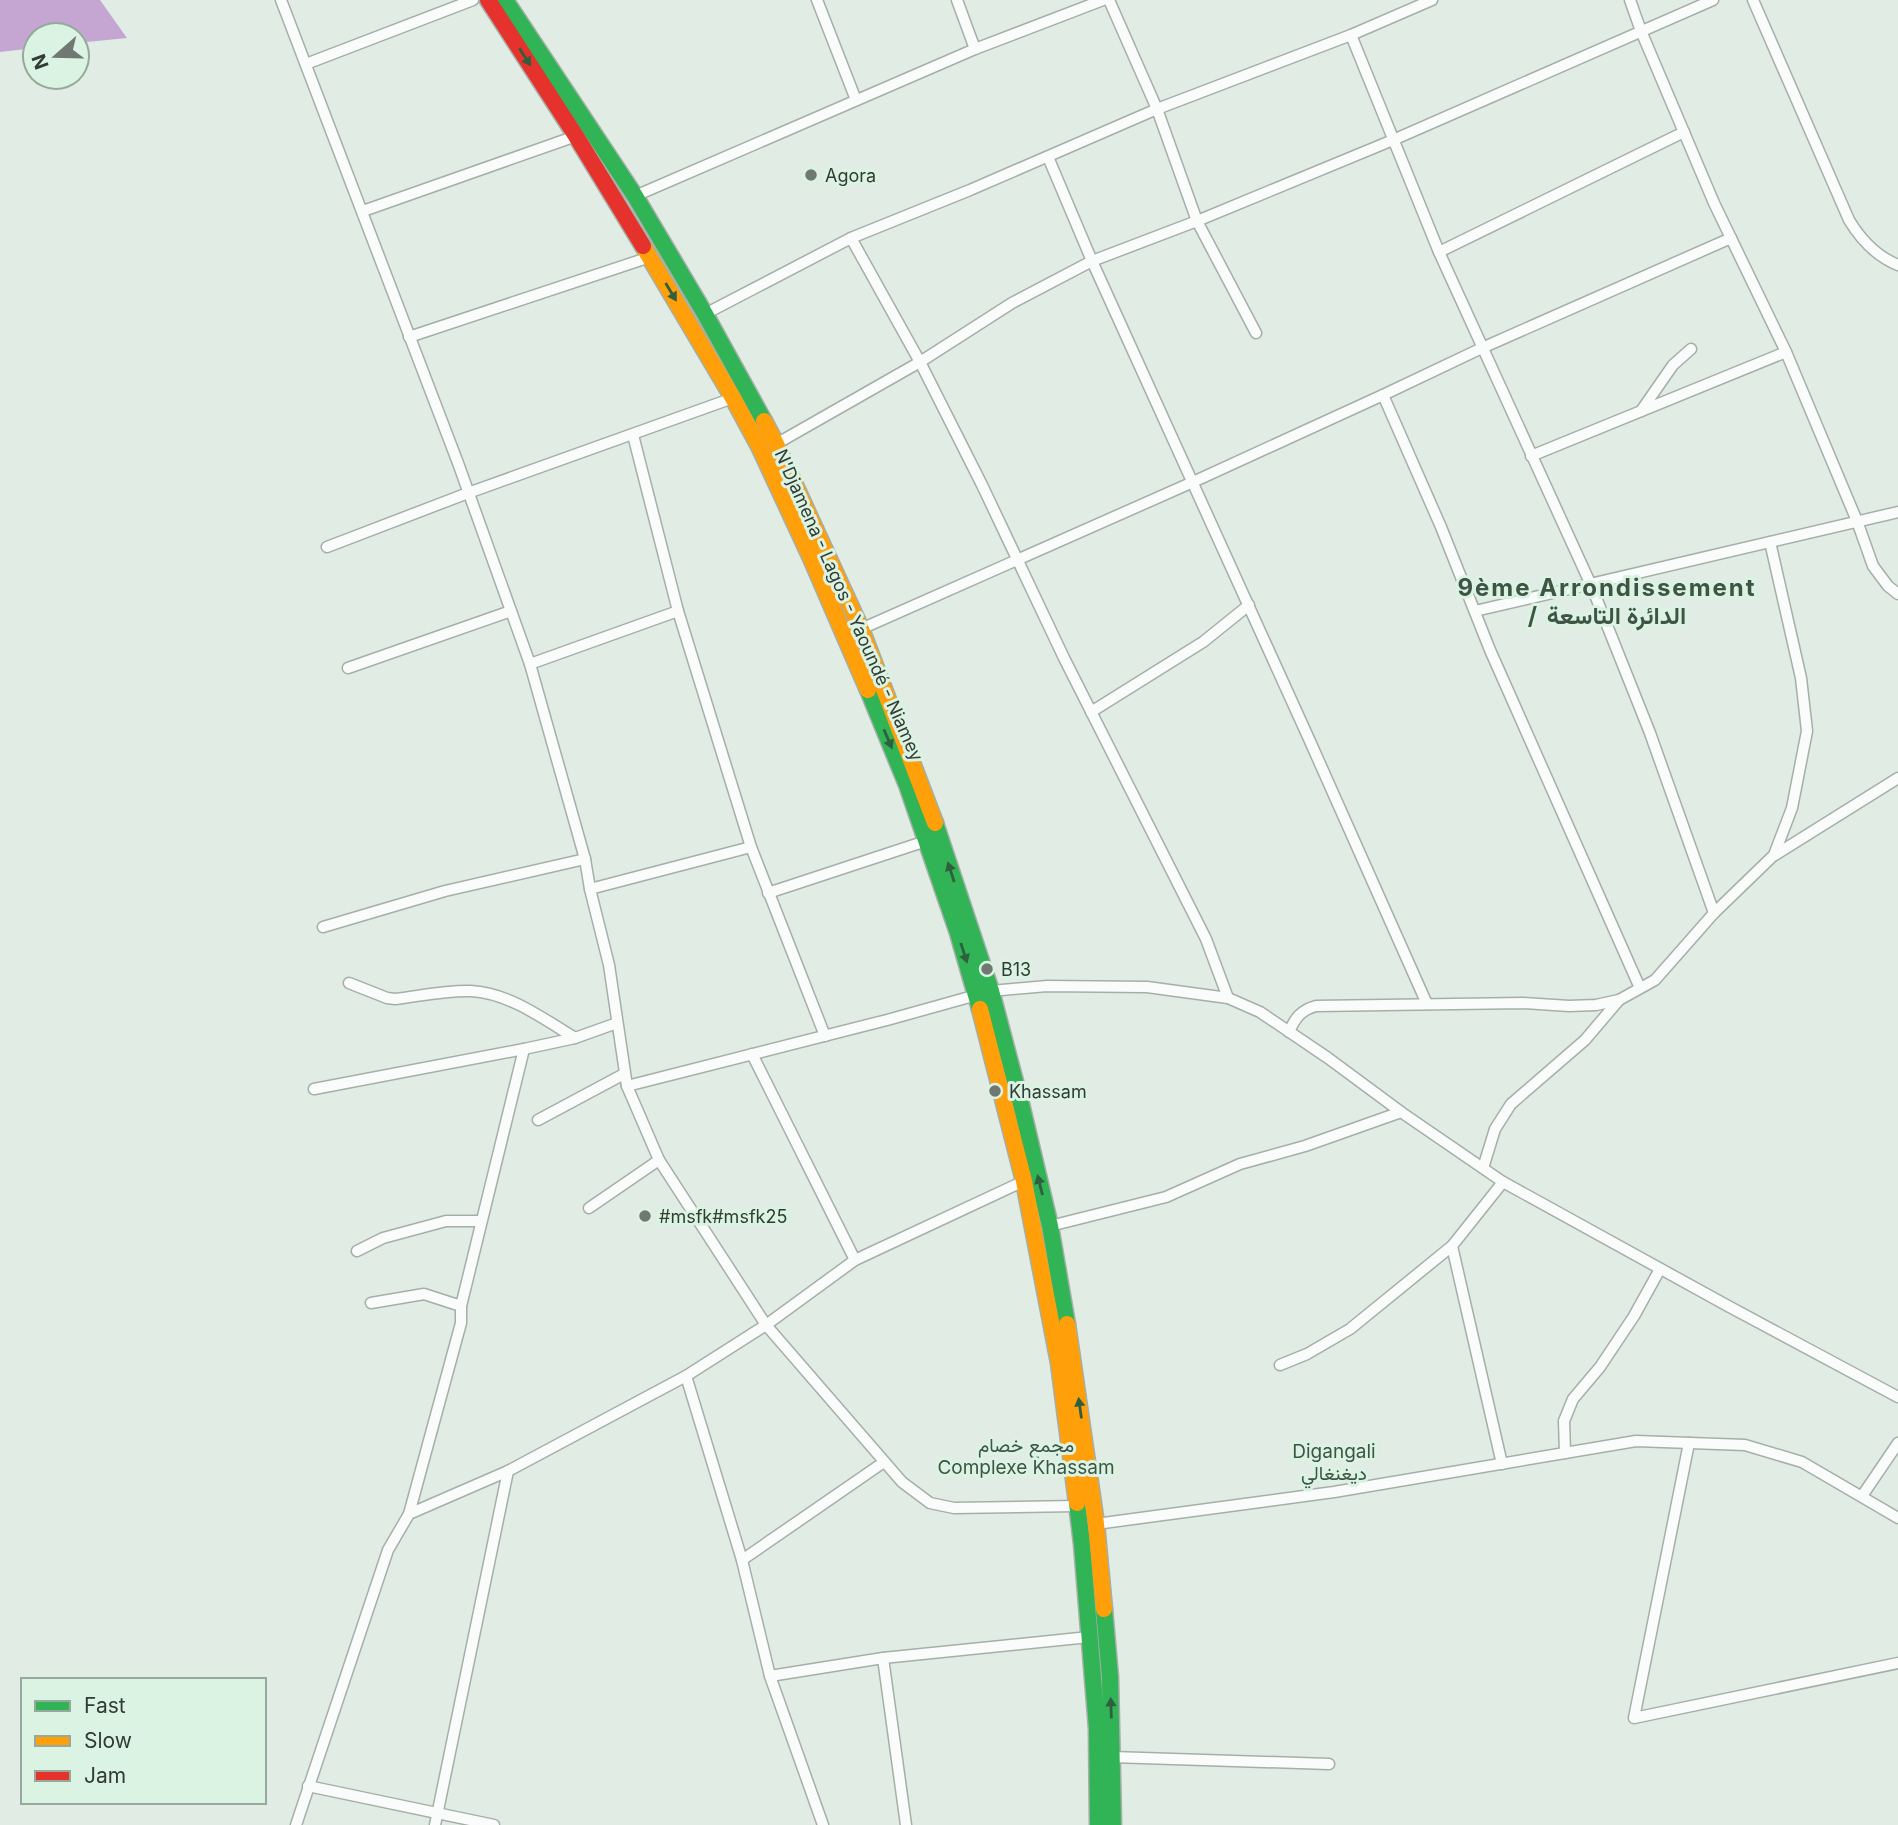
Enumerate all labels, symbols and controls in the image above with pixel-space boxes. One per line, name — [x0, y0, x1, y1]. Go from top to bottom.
north arrow — [21, 21, 91, 91]
one-way arrow — [518, 48, 532, 66]
text: N — [27, 51, 54, 72]
place label: Agora — [825, 165, 876, 186]
marker: Agora — [803, 167, 819, 183]
one-way arrow — [665, 283, 677, 302]
street label: N'Djamena - Lagos - Yaoundé - Niamey — [770, 446, 928, 764]
district label: 9ème Arrondissement / الدائرة التاسعة — [1457, 573, 1757, 631]
one-way arrow — [882, 728, 893, 749]
one-way arrow — [946, 861, 956, 882]
one-way arrow — [959, 942, 969, 963]
place label: B13 — [1001, 959, 1031, 980]
marker: B13 — [979, 961, 995, 977]
place label: Khassam — [1009, 1081, 1087, 1102]
marker: Khassam — [987, 1083, 1003, 1099]
one-way arrow — [1034, 1174, 1045, 1196]
place label: #msfk#msfk25 — [659, 1206, 787, 1227]
marker: #msfk#msfk25 — [637, 1208, 653, 1224]
one-way arrow — [1075, 1397, 1086, 1419]
district label: مجمع خصام Complexe Khassam — [937, 1434, 1115, 1479]
district label: Digangali ديغنغالي — [1292, 1440, 1376, 1489]
legend — [21, 1678, 266, 1804]
text: Fast — [84, 1693, 126, 1718]
one-way arrow — [1105, 1697, 1116, 1719]
text: Slow — [84, 1728, 132, 1753]
text: Jam — [84, 1763, 126, 1788]

